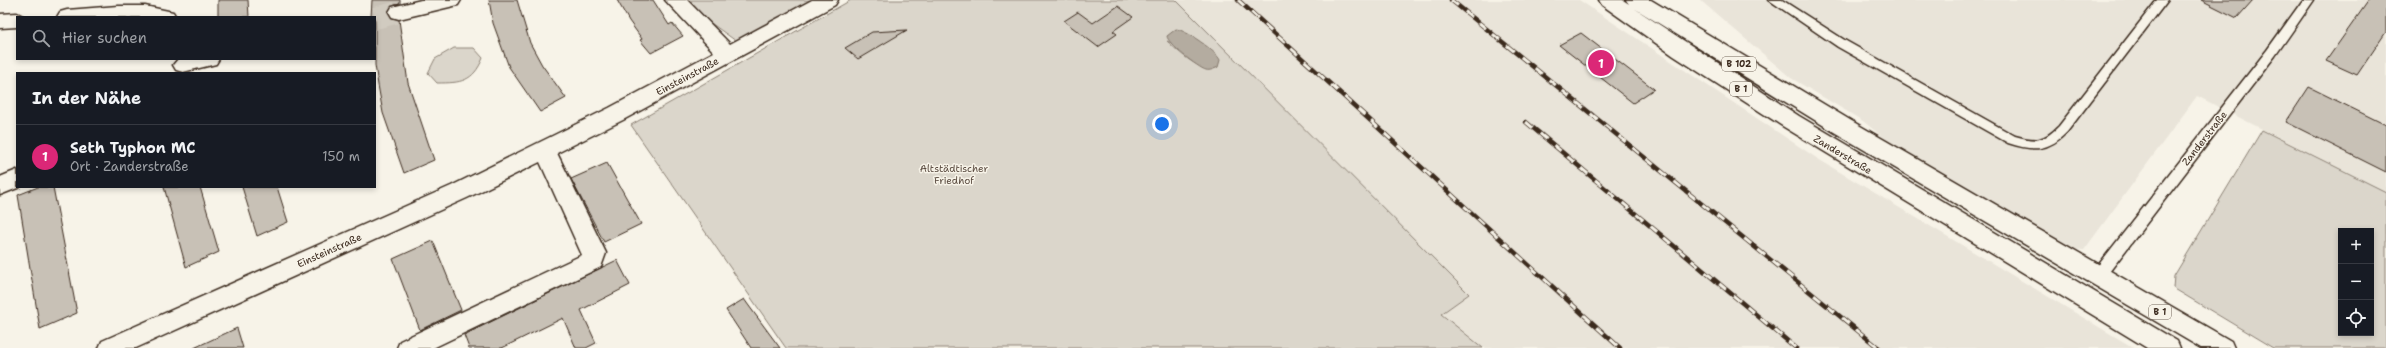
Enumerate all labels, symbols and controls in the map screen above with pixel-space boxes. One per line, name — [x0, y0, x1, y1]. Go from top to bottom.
search box — [16, 16, 376, 60]
icon: search — [30, 27, 52, 49]
text: Hier suchen — [62, 28, 147, 48]
pin: 1 — [1588, 48, 1614, 78]
street label: Einsteinstraße — [653, 54, 721, 98]
road number: B 102 — [1722, 57, 1756, 71]
road number: B 1 — [1730, 82, 1752, 96]
text: In der Nähe — [32, 87, 141, 109]
street label: Zanderstraße — [2179, 108, 2230, 168]
your location — [1152, 114, 1172, 134]
street label: Zanderstraße — [1811, 132, 1875, 177]
text: Seth Typhon MC — [70, 138, 196, 158]
text: 1 — [42, 148, 48, 165]
text: 150 m — [322, 148, 360, 165]
text: Ort · Zanderstraße — [70, 158, 189, 175]
park label: Altstädtischer Friedhof — [920, 162, 989, 187]
map controls — [2338, 228, 2374, 336]
button: + — [2338, 228, 2374, 264]
street label: Einsteinstraße — [295, 230, 364, 271]
button: − — [2338, 264, 2374, 300]
button: locate — [2338, 300, 2374, 336]
road number: B 1 — [2149, 305, 2171, 319]

